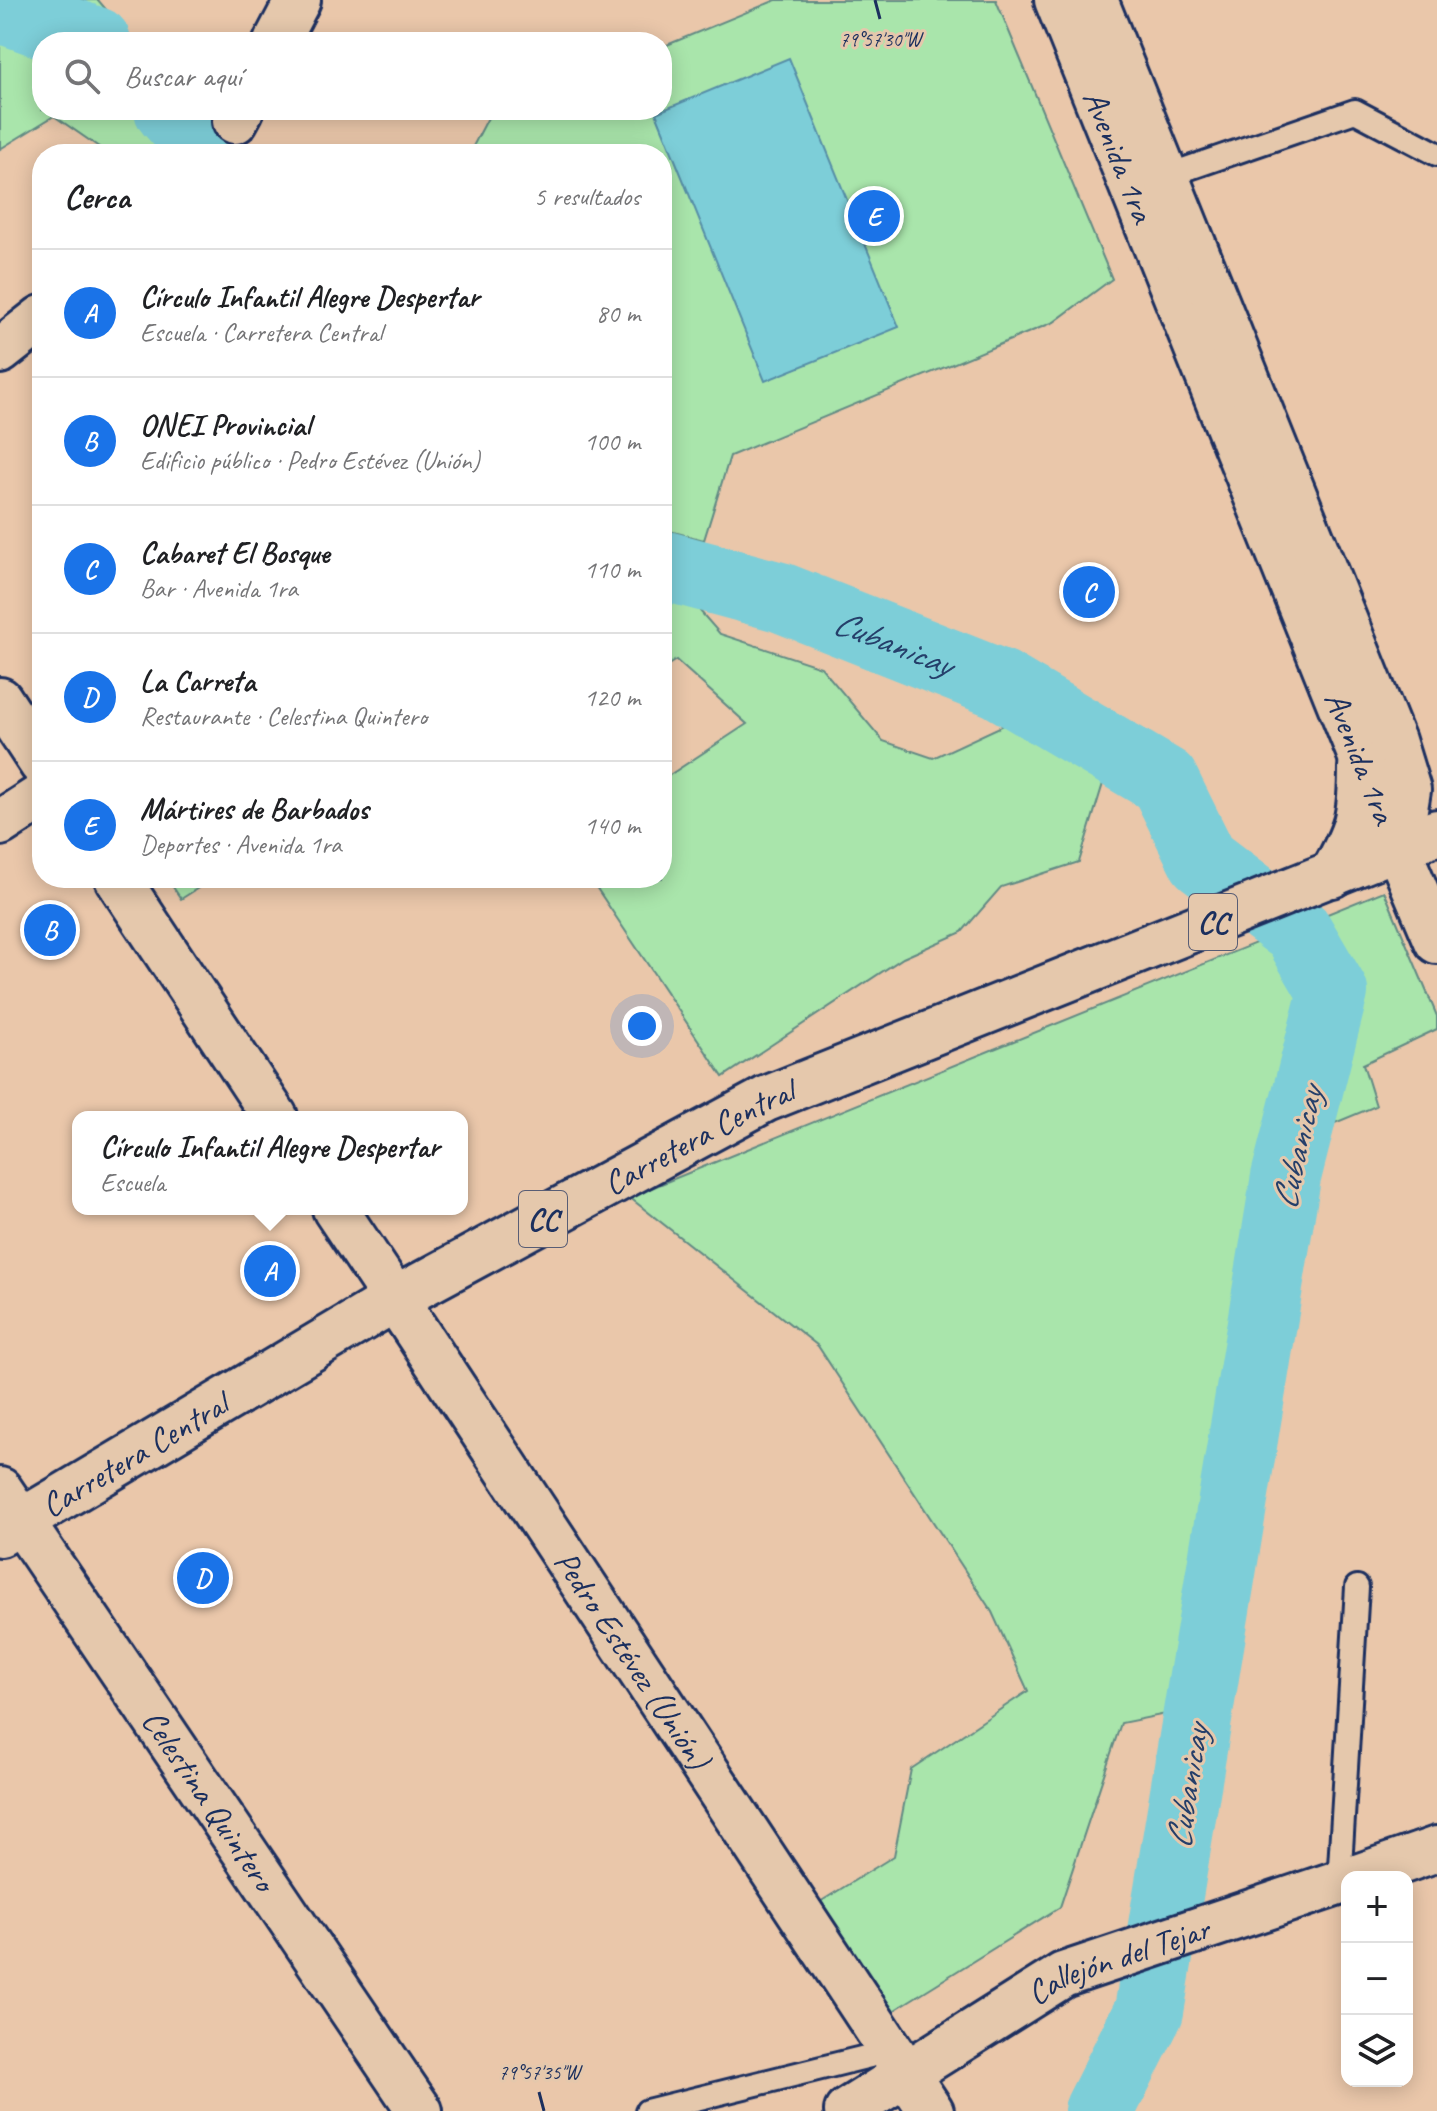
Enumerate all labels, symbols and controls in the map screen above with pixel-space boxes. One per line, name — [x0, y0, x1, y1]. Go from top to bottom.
text: 79°57'30"W — [839, 27, 924, 52]
search box — [32, 32, 672, 120]
icon: search — [60, 54, 104, 98]
text: Buscar aquí — [124, 57, 242, 95]
street label: Avenida 1ra — [1073, 84, 1166, 230]
text: Cerca — [64, 175, 130, 218]
text: 5 resultados — [534, 180, 640, 213]
pin: E — [848, 186, 900, 246]
text: Círculo Infantil Alegre Despertar — [140, 278, 479, 316]
text: A — [83, 297, 97, 330]
text: 80 m — [596, 297, 640, 330]
text: Escuela · Carretera Central — [140, 316, 383, 349]
text: ONEI Provincial — [140, 406, 310, 444]
text: B — [83, 425, 97, 458]
text: 100 m — [584, 425, 640, 458]
text: Edificio público · Pedro Estévez (Unión) — [140, 444, 480, 477]
text: Cabaret El Bosque — [140, 534, 329, 572]
text: C — [84, 553, 96, 586]
text: 110 m — [584, 553, 640, 586]
pin: C — [1063, 562, 1115, 622]
text: Bar · Avenida 1ra — [140, 572, 298, 605]
water label: Cubanicay — [827, 599, 964, 689]
text: La Carreta — [140, 662, 255, 700]
text: D — [82, 681, 98, 714]
text: 120 m — [584, 681, 640, 714]
street label: Avenida 1ra — [1315, 685, 1407, 832]
text: Restaurante · Celestina Quintero — [140, 700, 427, 733]
text: Mártires de Barbados — [140, 790, 368, 828]
text: E — [83, 809, 97, 842]
text: 140 m — [584, 809, 640, 842]
text: Deportes · Avenida 1ra — [140, 828, 341, 861]
road number: CC — [1189, 894, 1237, 950]
pin: B — [24, 900, 76, 960]
your location — [622, 1006, 662, 1046]
street label: Carretera Central — [596, 1067, 806, 1205]
water label: Cubanicay — [1261, 1077, 1335, 1213]
popup — [72, 1111, 468, 1215]
text: Círculo Infantil Alegre Despertar — [100, 1128, 440, 1166]
text: Escuela — [100, 1166, 165, 1199]
road number: CC — [519, 1191, 567, 1247]
pin: A — [244, 1241, 296, 1301]
street label: Carretera Central — [33, 1379, 241, 1527]
street label: Pedro Estévez (Unión) — [545, 1542, 721, 1779]
pin: D — [177, 1548, 229, 1608]
street label: Celestina Quintero — [133, 1701, 288, 1902]
water label: Cubanicay — [1155, 1717, 1220, 1852]
map controls — [1341, 1871, 1413, 2087]
button: + — [1341, 1871, 1413, 1943]
street label: Callejón del Tejar — [1019, 1906, 1218, 2015]
button: − — [1341, 1943, 1413, 2015]
button: layers — [1341, 2015, 1413, 2087]
text: 79°57'35"W — [498, 2060, 583, 2085]

